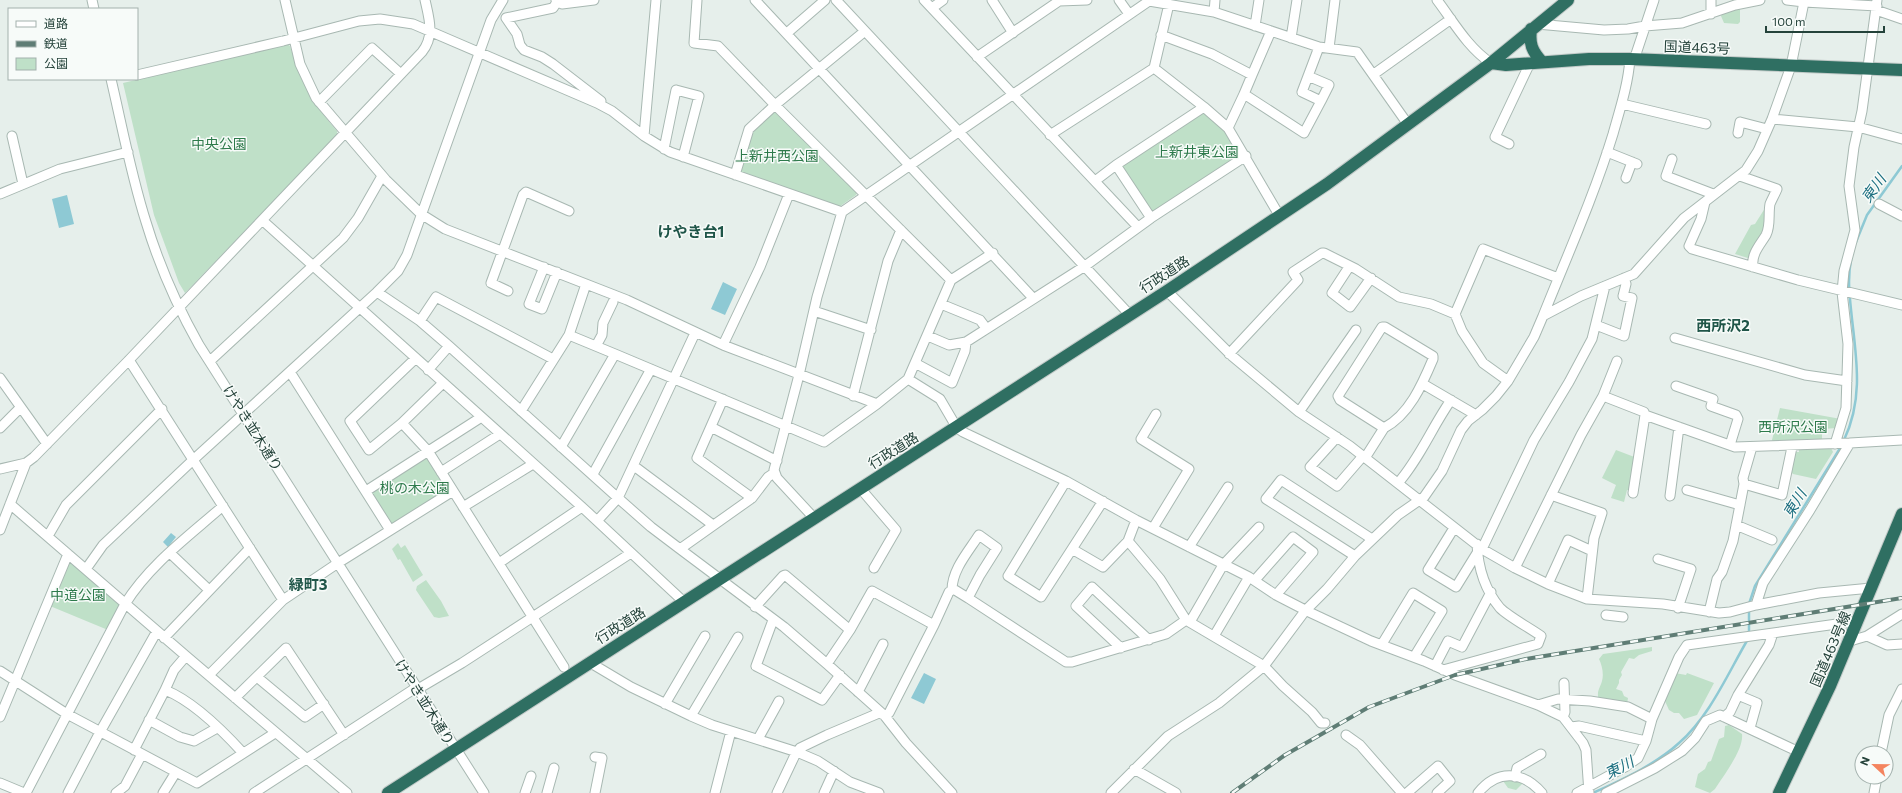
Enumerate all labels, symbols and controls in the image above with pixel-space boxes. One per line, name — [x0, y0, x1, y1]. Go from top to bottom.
legend — [8, 8, 138, 80]
scale bar — [1766, 8, 1884, 34]
text: 100 m — [1772, 14, 1806, 28]
text: 道路 — [44, 16, 68, 30]
text: 鉄道 — [44, 36, 68, 50]
street label: 国道463号 — [1663, 37, 1731, 57]
text: 公園 — [44, 56, 68, 70]
park label: 中央公園 — [191, 135, 247, 152]
park label: 上新井東公園 — [1155, 143, 1239, 160]
park label: 上新井西公園 — [735, 147, 819, 164]
water label: 東川 — [1857, 169, 1890, 205]
district label: けやき台1 — [658, 222, 724, 240]
street label: 行政道路 — [1136, 252, 1192, 296]
district label: 西所沢2 — [1696, 316, 1750, 334]
street label: けやき並木通り — [220, 382, 286, 474]
park label: 西所沢公園 — [1758, 418, 1828, 435]
street label: 行政道路 — [865, 428, 921, 472]
park label: 桃の木公園 — [380, 479, 450, 496]
water label: 東川 — [1778, 484, 1811, 520]
district label: 緑町3 — [289, 575, 328, 593]
park label: 中道公園 — [50, 586, 106, 603]
street label: 行政道路 — [592, 603, 648, 647]
street label: 国道463号線 — [1806, 608, 1854, 690]
street label: けやき並木通り — [392, 656, 458, 748]
north arrow — [1854, 745, 1894, 785]
water label: 東川 — [1602, 751, 1638, 782]
text: N — [1857, 755, 1872, 767]

